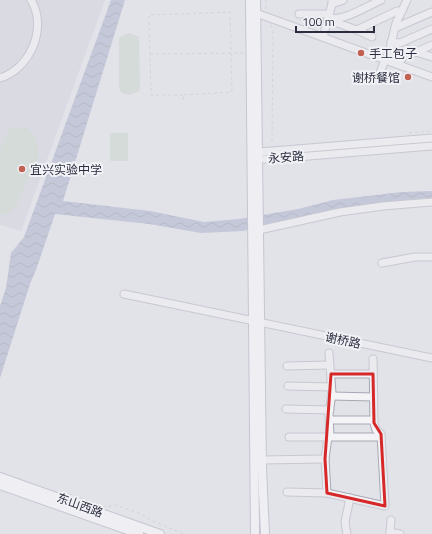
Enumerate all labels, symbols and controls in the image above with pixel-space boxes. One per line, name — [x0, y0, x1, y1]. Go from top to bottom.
scale bar — [296, 8, 374, 34]
text: 100 m — [302, 12, 335, 31]
place label: 手工包子 — [369, 44, 417, 63]
marker: 手工包子 — [356, 48, 366, 58]
place label: 谢桥餐馆 — [352, 68, 400, 87]
marker: 谢桥餐馆 — [403, 72, 413, 82]
street label: 永安路 — [267, 146, 305, 168]
place label: 宜兴实验中学 — [30, 160, 102, 179]
marker: 宜兴实验中学 — [17, 164, 27, 174]
street label: 谢桥路 — [323, 327, 363, 353]
street label: 东山西路 — [54, 488, 106, 522]

